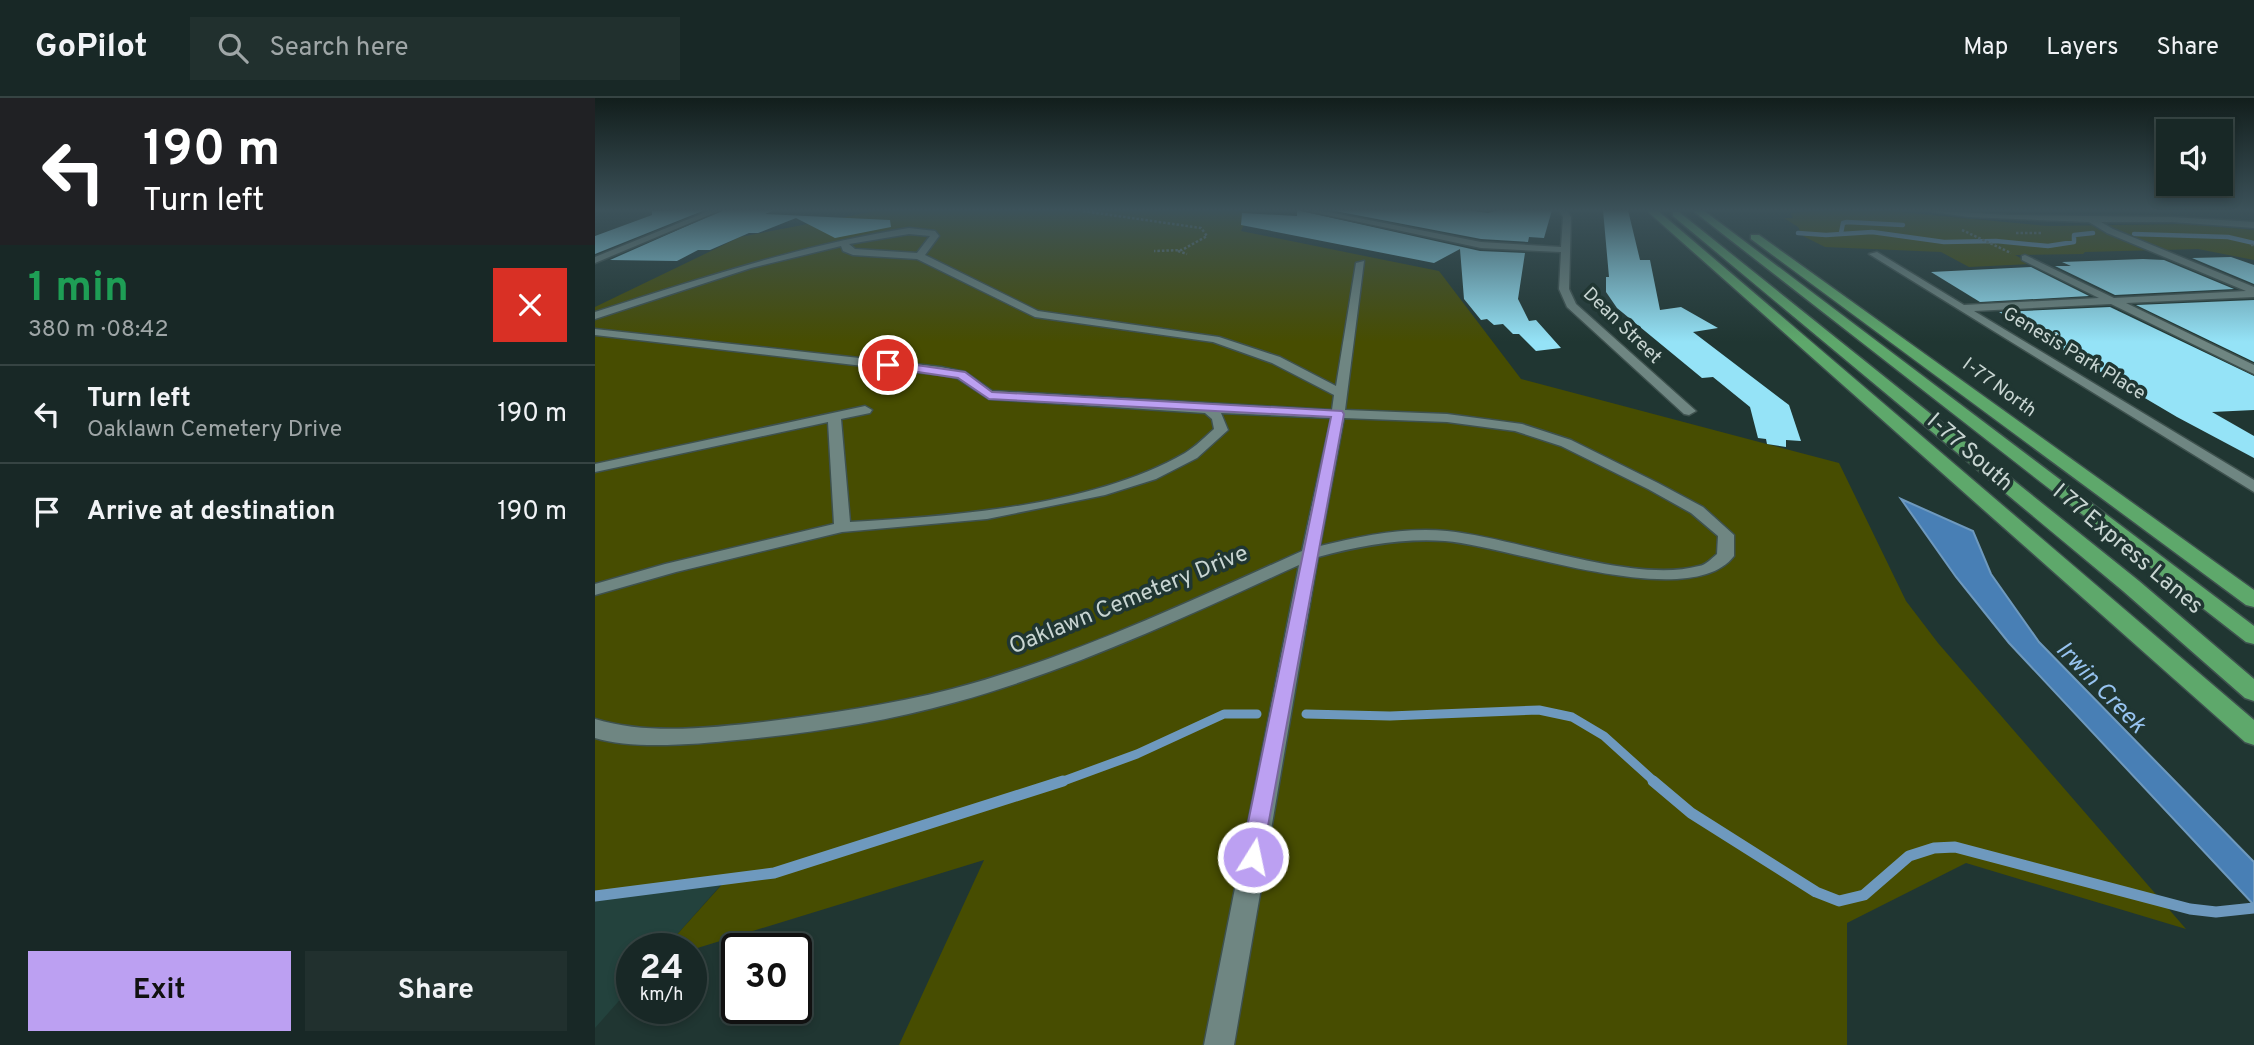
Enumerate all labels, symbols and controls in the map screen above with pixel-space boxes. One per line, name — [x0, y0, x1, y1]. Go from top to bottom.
search box — [190, 17, 680, 80]
text: GoPilot — [35, 27, 148, 69]
icon: search — [214, 29, 252, 67]
text: Search here — [270, 32, 408, 65]
text: Map — [1963, 33, 2008, 63]
text: Layers — [2046, 33, 2118, 63]
text: Share — [2156, 33, 2219, 63]
map controls — [2156, 119, 2233, 196]
button: sound — [2156, 119, 2233, 196]
text: 190 m — [143, 121, 280, 183]
icon: left — [28, 126, 119, 217]
text: Turn left — [143, 182, 264, 222]
text: 1 min — [28, 263, 129, 316]
button: close — [493, 268, 567, 342]
street label: Dean Street — [1577, 282, 1667, 370]
street label: Genesis Park Place — [1998, 302, 2150, 406]
text: 380 m · 08:42 — [28, 316, 168, 345]
pin — [858, 335, 918, 395]
icon: arrive — [869, 346, 907, 384]
street label: I-77 North — [1957, 353, 2041, 423]
text: Turn left — [87, 383, 191, 416]
icon: left — [28, 395, 66, 433]
text: 190 m — [497, 398, 567, 431]
street label: I-77 South — [1920, 408, 2018, 498]
text: Oaklawn Cemetery Drive — [87, 416, 342, 445]
street label: I 77 Express Lanes — [2046, 478, 2208, 622]
icon: arrive — [28, 493, 66, 531]
text: Arrive at destination — [87, 496, 335, 529]
text: 190 m — [497, 496, 567, 529]
street label: Oaklawn Cemetery Drive — [1005, 540, 1253, 662]
water label: Irwin Creek — [2049, 636, 2152, 741]
position arrow — [1216, 820, 1290, 894]
speed limit sign: 30 — [721, 933, 812, 1024]
text: 24 — [640, 947, 683, 991]
button: Exit — [28, 951, 291, 1031]
button: Share — [305, 951, 567, 1031]
text: km/h — [640, 984, 683, 1007]

